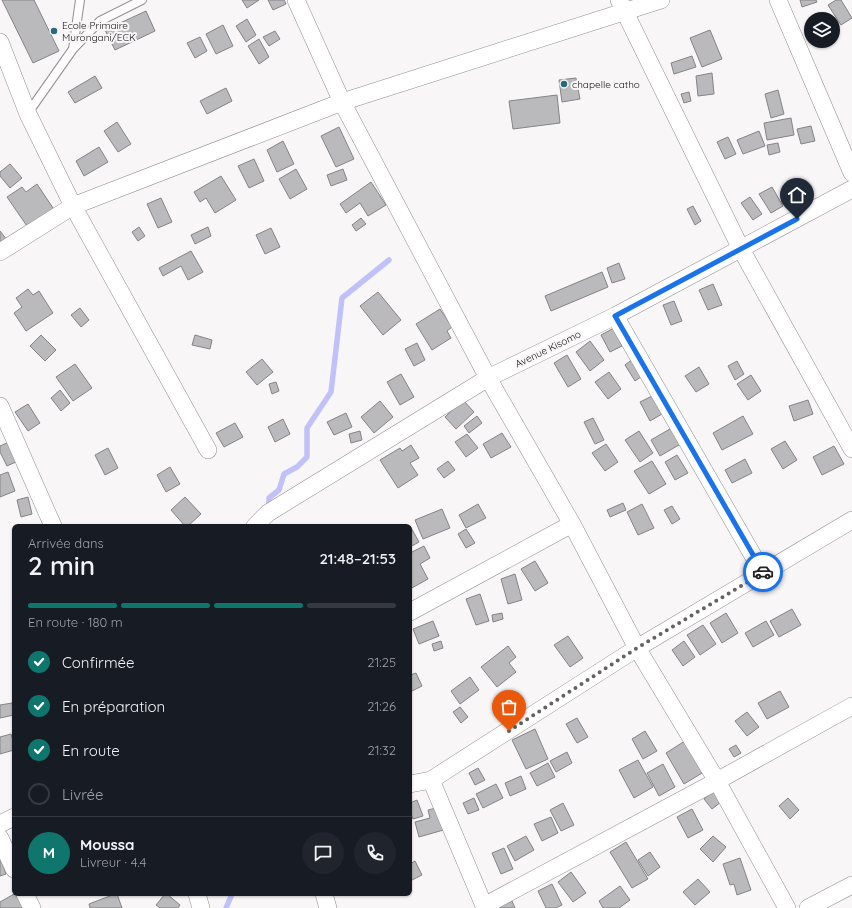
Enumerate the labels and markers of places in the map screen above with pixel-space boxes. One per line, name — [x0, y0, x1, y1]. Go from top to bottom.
place label: Ecole Primaire Murongani/ECK — [62, 19, 136, 44]
marker: Ecole Primaire Murongani/ECK — [49, 26, 59, 36]
place label: chapelle catho — [572, 78, 640, 91]
marker: chapelle catho — [559, 79, 569, 89]
pin — [780, 178, 814, 219]
pin — [492, 690, 526, 731]

